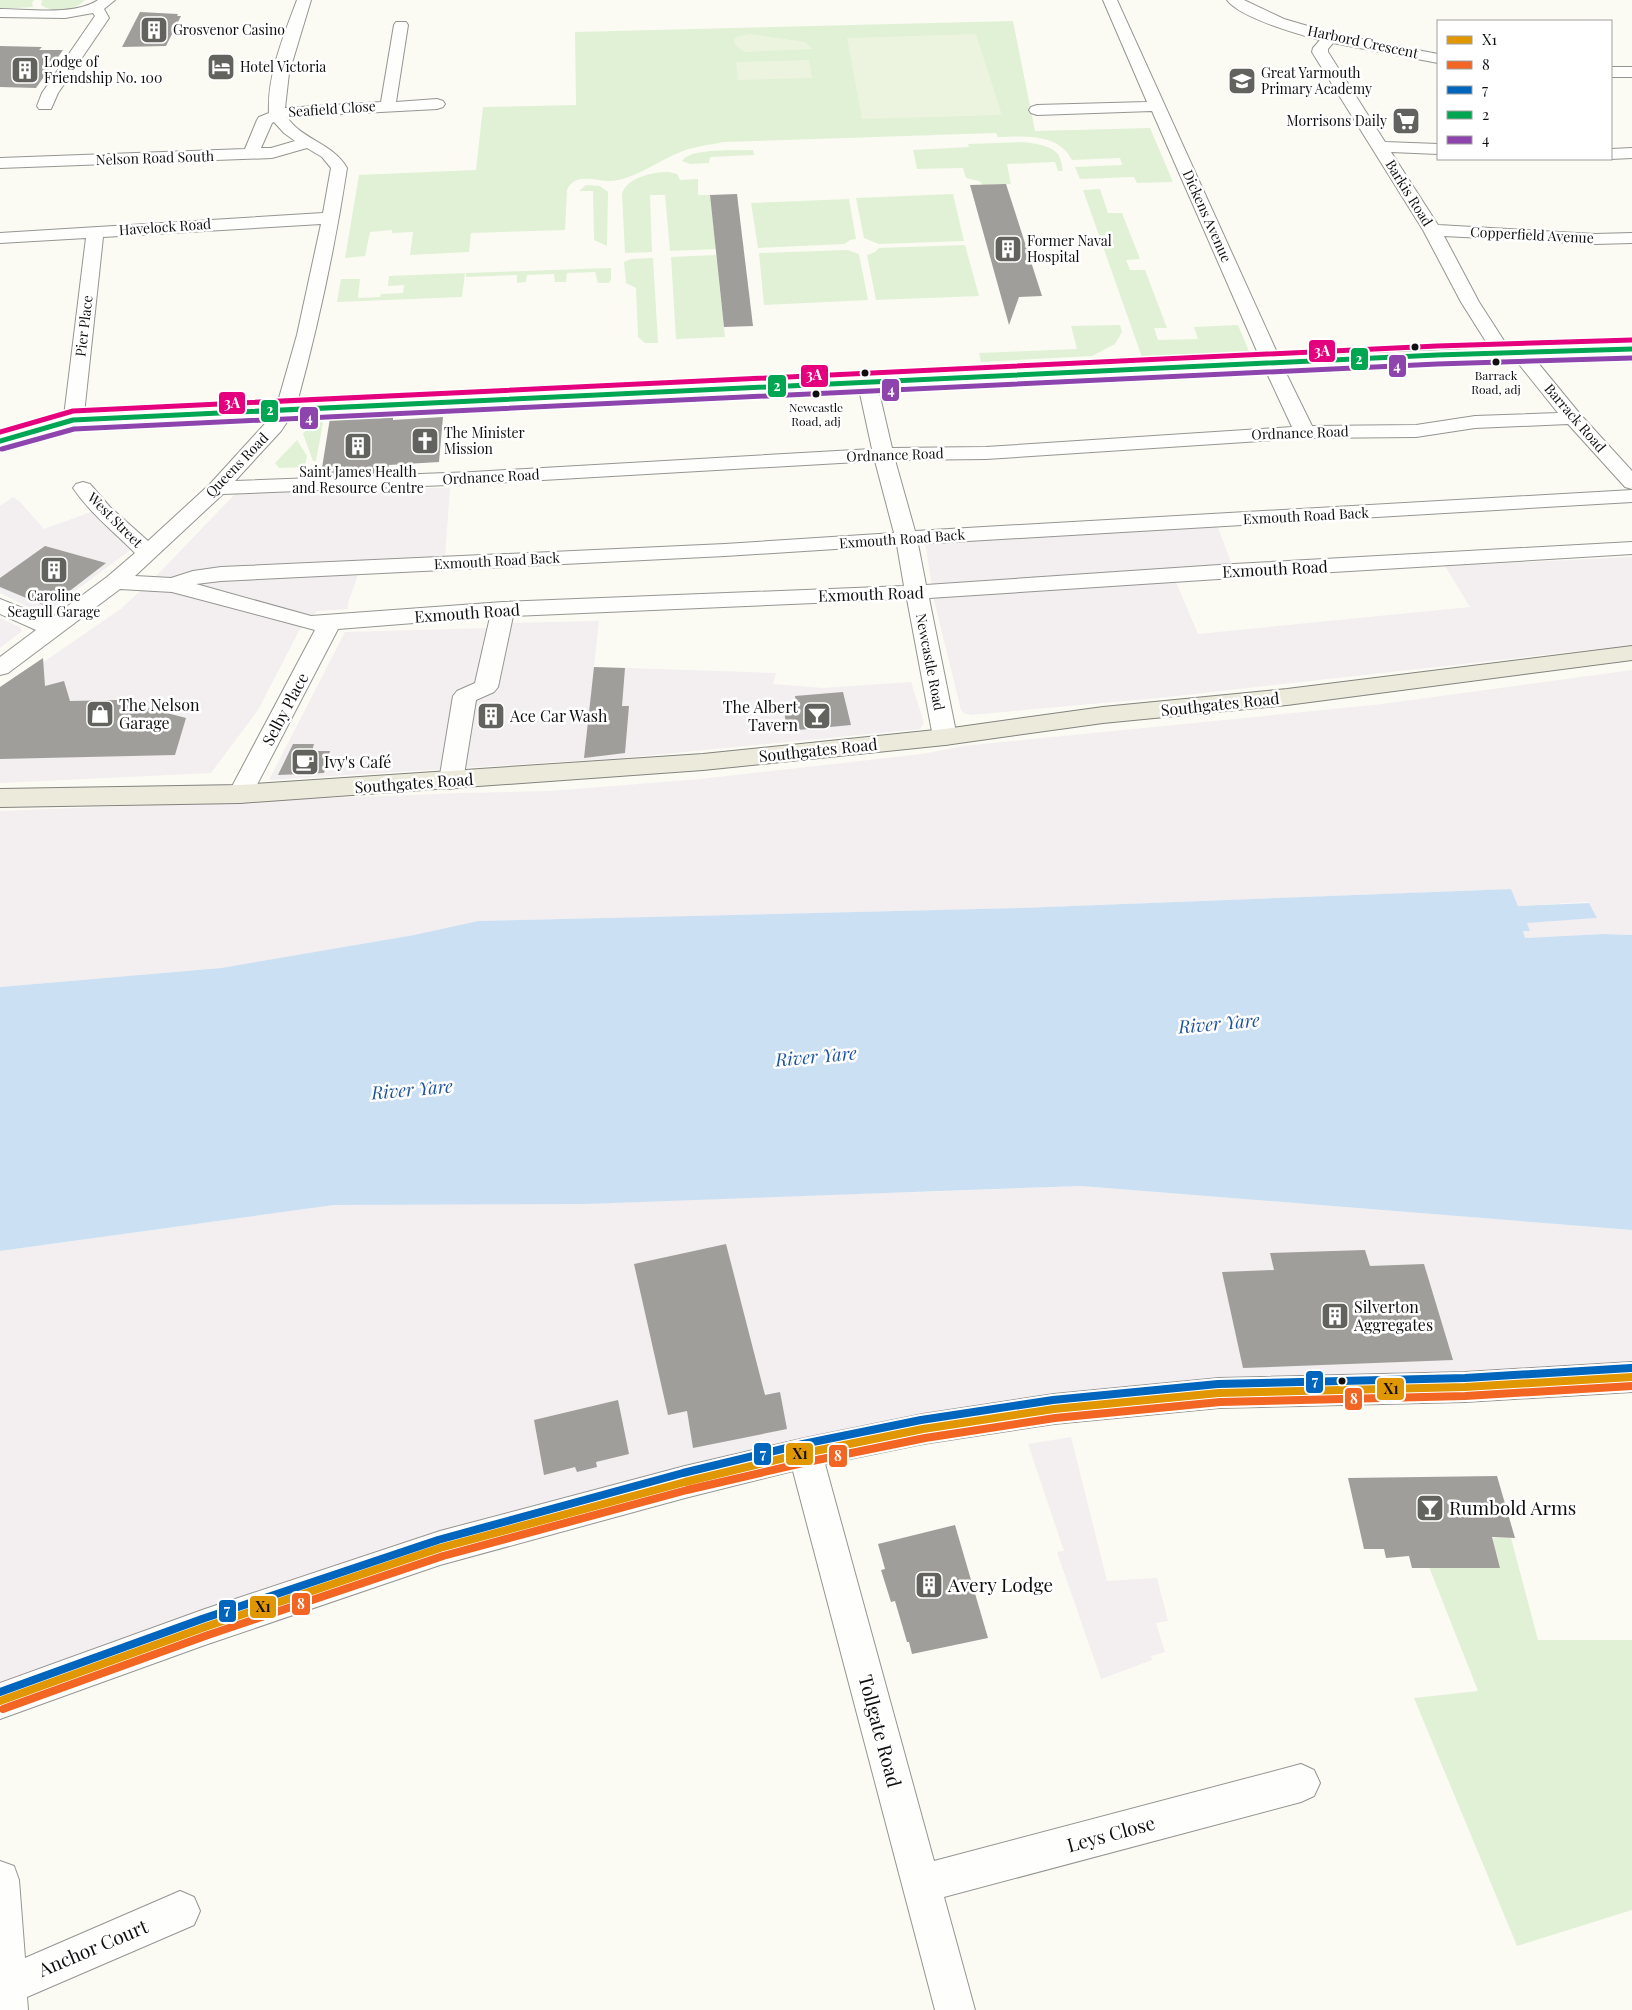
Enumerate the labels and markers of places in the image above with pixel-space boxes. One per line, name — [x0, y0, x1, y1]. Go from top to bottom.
building icon: Grosvenor Casino — [139, 15, 169, 45]
place label: Grosvenor Casino — [173, 20, 285, 39]
place label: Lodge of Friendship No. 100 — [44, 52, 162, 87]
hotel icon: Hotel Victoria — [206, 52, 236, 82]
building icon: Lodge of Friendship No. 100 — [10, 55, 40, 85]
place label: Hotel Victoria — [240, 57, 326, 76]
place label: Great Yarmouth Primary Academy — [1261, 63, 1372, 98]
school or university icon: Great Yarmouth Primary Academy — [1227, 66, 1257, 96]
supermarket icon: Morrisons Daily — [1391, 106, 1421, 136]
place label: Morrisons Daily — [1287, 111, 1387, 130]
place label: Former Naval Hospital — [1027, 231, 1112, 266]
building icon: Former Naval Hospital — [993, 234, 1023, 264]
unlabelled marker — [1410, 342, 1420, 352]
marker: Barrack Road, adj — [1491, 357, 1501, 367]
place label: Barrack Road, adj — [1471, 367, 1521, 397]
unlabelled marker — [860, 368, 870, 378]
marker: Newcastle Road, adj — [811, 389, 821, 399]
place label: Newcastle Road, adj — [789, 399, 843, 429]
place label: The Minister Mission — [444, 423, 525, 458]
church icon: The Minister Mission — [410, 426, 440, 456]
building icon: Saint James Health and Resource Centre — [343, 431, 373, 461]
place label: Saint James Health and Resource Centre — [292, 462, 424, 497]
building icon: Caroline Seagull Garage — [39, 555, 69, 585]
place label: Caroline Seagull Garage — [8, 586, 100, 621]
place label: The Nelson Garage — [119, 694, 200, 733]
place label: The Albert Tavern — [723, 696, 798, 735]
shop icon: The Nelson Garage — [85, 699, 115, 729]
building icon: Ace Car Wash — [476, 701, 506, 731]
bar icon: The Albert Tavern — [802, 701, 832, 731]
place label: Ace Car Wash — [509, 705, 608, 726]
cafe icon: Ivy's Café — [290, 747, 320, 777]
place label: Ivy's Café — [324, 751, 391, 772]
place label: Silverton Aggregates — [1353, 1296, 1433, 1335]
building icon: Silverton Aggregates — [1320, 1301, 1350, 1331]
unlabelled marker — [1337, 1376, 1347, 1386]
bar icon: Rumbold Arms — [1415, 1493, 1445, 1523]
place label: Rumbold Arms — [1449, 1494, 1576, 1520]
building icon: Avery Lodge — [914, 1570, 944, 1600]
place label: Avery Lodge — [947, 1571, 1053, 1597]

